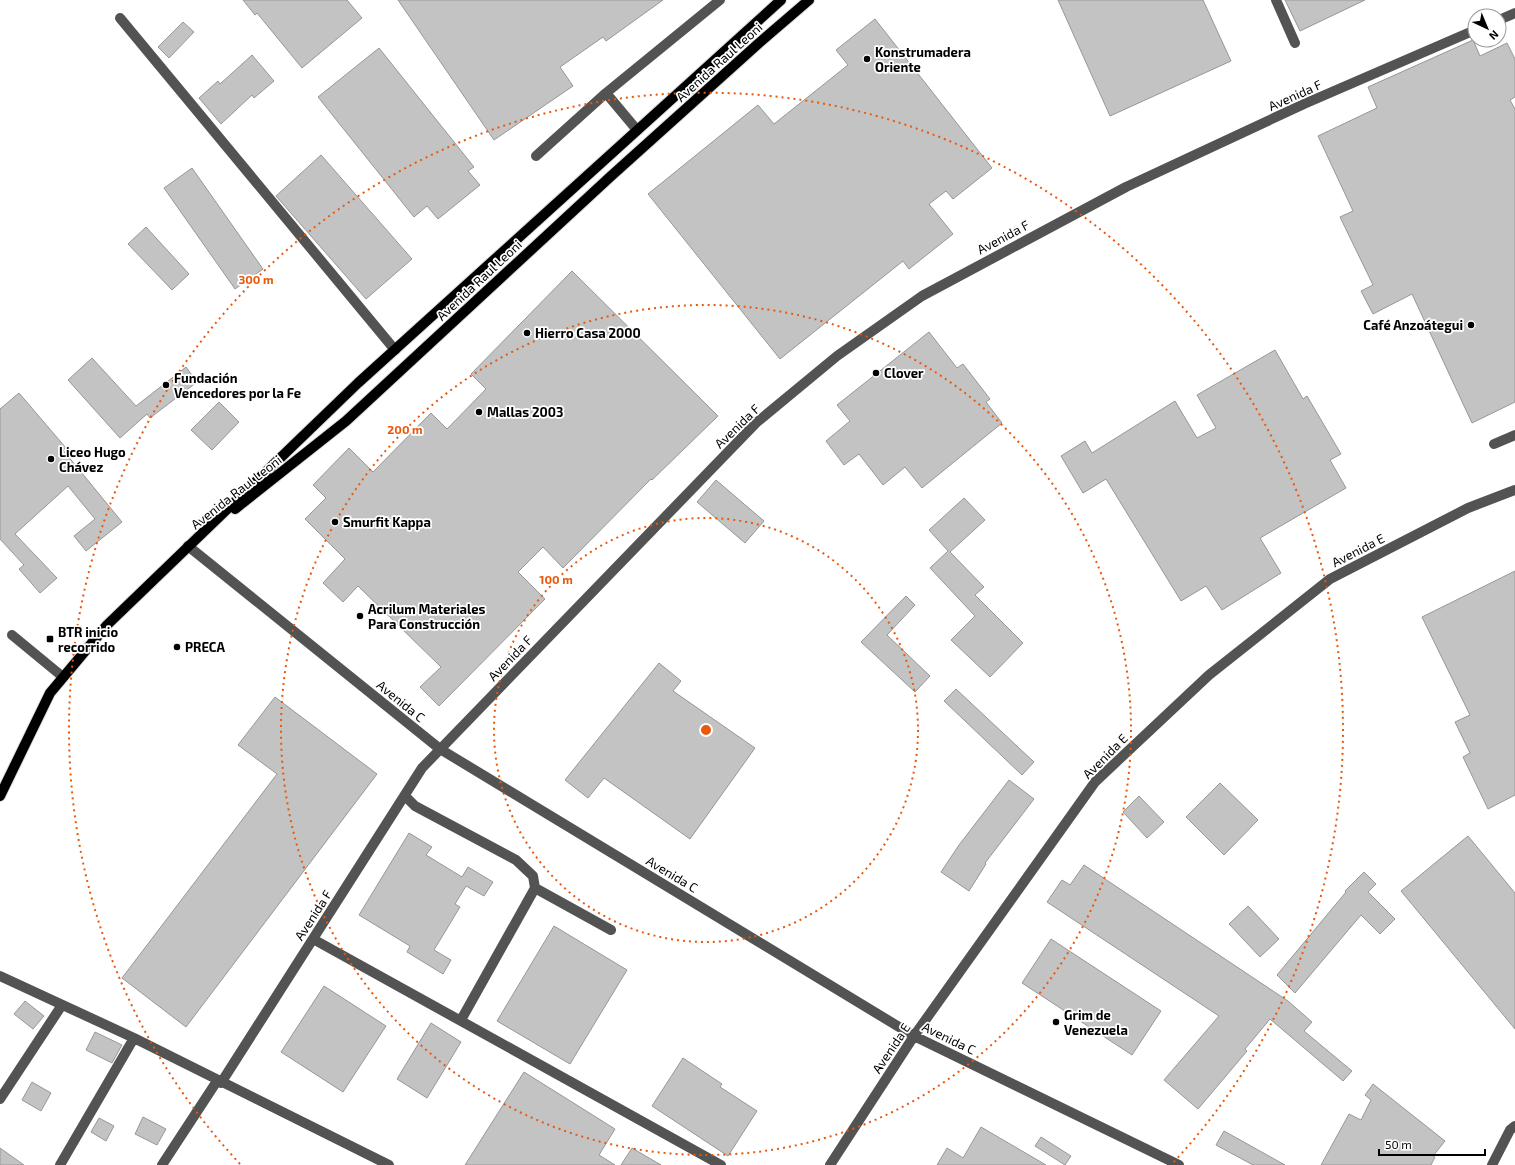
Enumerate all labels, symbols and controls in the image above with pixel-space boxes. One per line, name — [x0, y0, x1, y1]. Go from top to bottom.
north arrow — [1467, 8, 1507, 48]
street label: Avenida Raul Leoni — [673, 19, 765, 105]
text: N — [1487, 28, 1502, 43]
place label: Konstrumadera Oriente — [875, 44, 971, 75]
marker: Konstrumadera Oriente — [862, 54, 872, 64]
street label: Avenida F — [1266, 76, 1324, 114]
street label: Avenida F — [974, 217, 1032, 257]
street label: Avenida Raul Leoni — [433, 236, 525, 324]
text: 300 m — [238, 272, 274, 286]
place label: Café Anzoátegui — [1363, 317, 1463, 333]
marker: Café Anzoátegui — [1466, 320, 1476, 330]
place label: Hierro Casa 2000 — [535, 325, 641, 341]
marker: Hierro Casa 2000 — [522, 328, 532, 338]
place label: Clover — [884, 365, 924, 381]
marker: Clover — [871, 368, 881, 378]
place label: Fundación Vencedores por la Fe — [174, 370, 301, 401]
marker: Fundación Vencedores por la Fe — [161, 380, 171, 390]
street label: Avenida F — [711, 400, 763, 452]
place label: Mallas 2003 — [487, 404, 563, 420]
marker: Mallas 2003 — [474, 407, 484, 417]
text: 200 m — [387, 422, 423, 436]
place label: Liceo Hugo Chávez — [59, 444, 126, 475]
street label: Avenida Raul Leoni — [187, 452, 285, 532]
marker: Liceo Hugo Chávez — [46, 454, 56, 464]
place label: Smurfit Kappa — [343, 514, 431, 530]
marker: Smurfit Kappa — [330, 517, 340, 527]
street label: Avenida E — [1329, 530, 1387, 570]
text: 100 m — [539, 572, 573, 586]
place label: Acrilum Materiales Para Construcción — [368, 601, 486, 632]
marker: Acrilum Materiales Para Construcción — [355, 611, 365, 621]
place label: BTR inicio recorrido — [58, 624, 118, 655]
street label: Avenida F — [484, 632, 536, 684]
marker: BTR inicio recorrido — [45, 634, 55, 644]
place label: PRECA — [185, 639, 226, 655]
marker: PRECA — [172, 642, 182, 652]
street label: Avenida C — [374, 677, 428, 725]
centre of rings — [699, 723, 713, 737]
street label: Avenida E — [1079, 730, 1131, 782]
street label: Avenida C — [643, 852, 701, 896]
street label: Avenida F — [291, 887, 335, 943]
place label: Grim de Venezuela — [1064, 1007, 1128, 1038]
marker: Grim de Venezuela — [1051, 1017, 1061, 1027]
street label: Avenida C — [920, 1018, 978, 1058]
street label: Avenida E — [868, 1020, 914, 1076]
scale bar — [1379, 1131, 1485, 1157]
text: 50 m — [1385, 1137, 1412, 1151]

